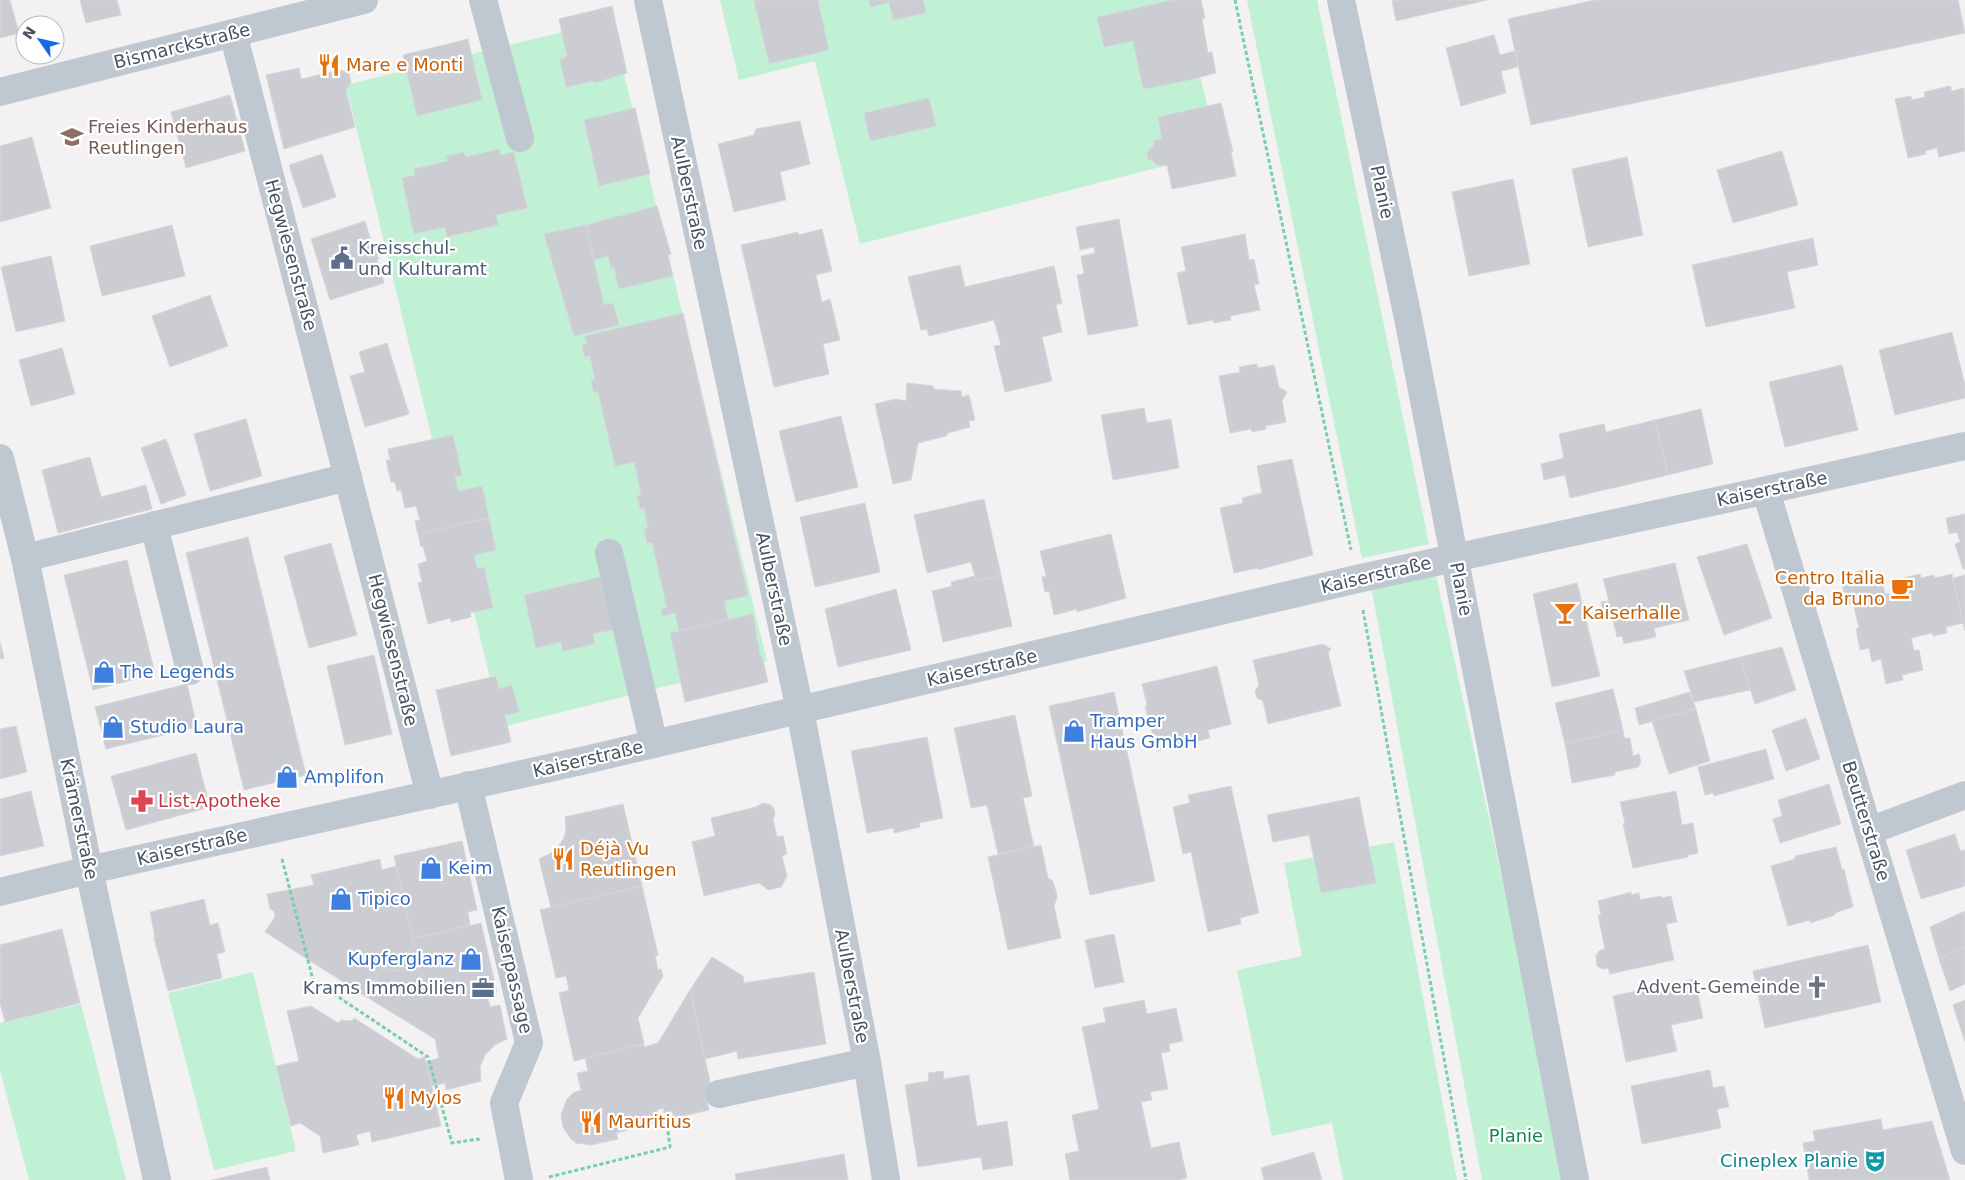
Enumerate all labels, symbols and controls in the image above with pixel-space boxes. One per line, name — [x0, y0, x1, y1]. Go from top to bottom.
north arrow — [15, 15, 65, 65]
street label: Bismarckstraße — [111, 18, 252, 73]
text: N — [19, 23, 39, 42]
restaurant icon: Mare e Monti — [316, 52, 342, 78]
place label: Mare e Monti — [346, 54, 463, 75]
place label: Freies Kinderhaus Reutlingen — [88, 116, 247, 158]
school or university icon: Freies Kinderhaus Reutlingen — [59, 124, 85, 150]
street label: Aulberstraße — [667, 134, 712, 252]
street label: Planie — [1367, 163, 1398, 221]
street label: Hegwiesenstraße — [261, 177, 322, 333]
place label: Kreisschul- und Kulturamt — [358, 237, 487, 279]
public building icon: Kreisschul- und Kulturamt — [329, 245, 355, 271]
street label: Kaiserstraße — [1715, 467, 1829, 510]
street label: Aulberstraße — [752, 530, 797, 648]
street label: Kaiserstraße — [1319, 552, 1433, 597]
street label: Planie — [1446, 560, 1477, 618]
place label: Centro Italia da Bruno — [1775, 567, 1885, 609]
street label: Hegwiesenstraße — [364, 572, 423, 728]
cafe icon: Centro Italia da Bruno — [1889, 575, 1915, 601]
bar icon: Kaiserhalle — [1552, 600, 1578, 626]
place label: Kaiserhalle — [1582, 602, 1681, 623]
street label: Kaiserstraße — [925, 645, 1039, 690]
shop icon: The Legends — [91, 659, 117, 685]
place label: The Legends — [119, 661, 235, 682]
place label: Tramper Haus GmbH — [1089, 710, 1198, 752]
shop icon: Studio Laura — [100, 714, 126, 740]
place label: Studio Laura — [130, 716, 244, 737]
shop icon: Tramper Haus GmbH — [1061, 718, 1087, 744]
street label: Kaiserstraße — [531, 736, 645, 781]
street label: Krämerstraße — [56, 756, 103, 881]
street label: Beutterstraße — [1838, 758, 1895, 884]
shop icon: Amplifon — [274, 764, 300, 790]
place label: Amplifon — [304, 766, 384, 787]
pharmacy icon: List-Apotheke — [129, 788, 155, 814]
place label: List-Apotheke — [158, 790, 281, 811]
street label: Kaiserstraße — [135, 824, 249, 869]
place label: Déjà Vu Reutlingen — [580, 838, 677, 880]
restaurant icon: Déjà Vu Reutlingen — [550, 846, 576, 872]
shop icon: Keim — [418, 855, 444, 881]
place label: Keim — [448, 857, 493, 878]
shop icon: Tipico — [328, 886, 354, 912]
place label: Tipico — [357, 888, 411, 909]
street label: Kaiserpassage — [488, 904, 537, 1036]
street label: Aulberstraße — [831, 927, 874, 1045]
shop icon: Kupferglanz — [458, 946, 484, 972]
place label: Kupferglanz — [347, 948, 454, 969]
church icon: Advent-Gemeinde — [1804, 974, 1830, 1000]
office icon: Krams Immobilien — [470, 975, 496, 1001]
place label: Advent-Gemeinde — [1637, 976, 1800, 997]
place label: Krams Immobilien — [303, 977, 466, 998]
restaurant icon: Mylos — [381, 1085, 407, 1111]
place label: Mylos — [410, 1087, 462, 1108]
restaurant icon: Mauritius — [578, 1109, 604, 1135]
place label: Mauritius — [608, 1111, 691, 1132]
park label: Planie — [1489, 1125, 1543, 1146]
theatre icon: Cineplex Planie — [1862, 1148, 1888, 1174]
place label: Cineplex Planie — [1720, 1150, 1858, 1171]

